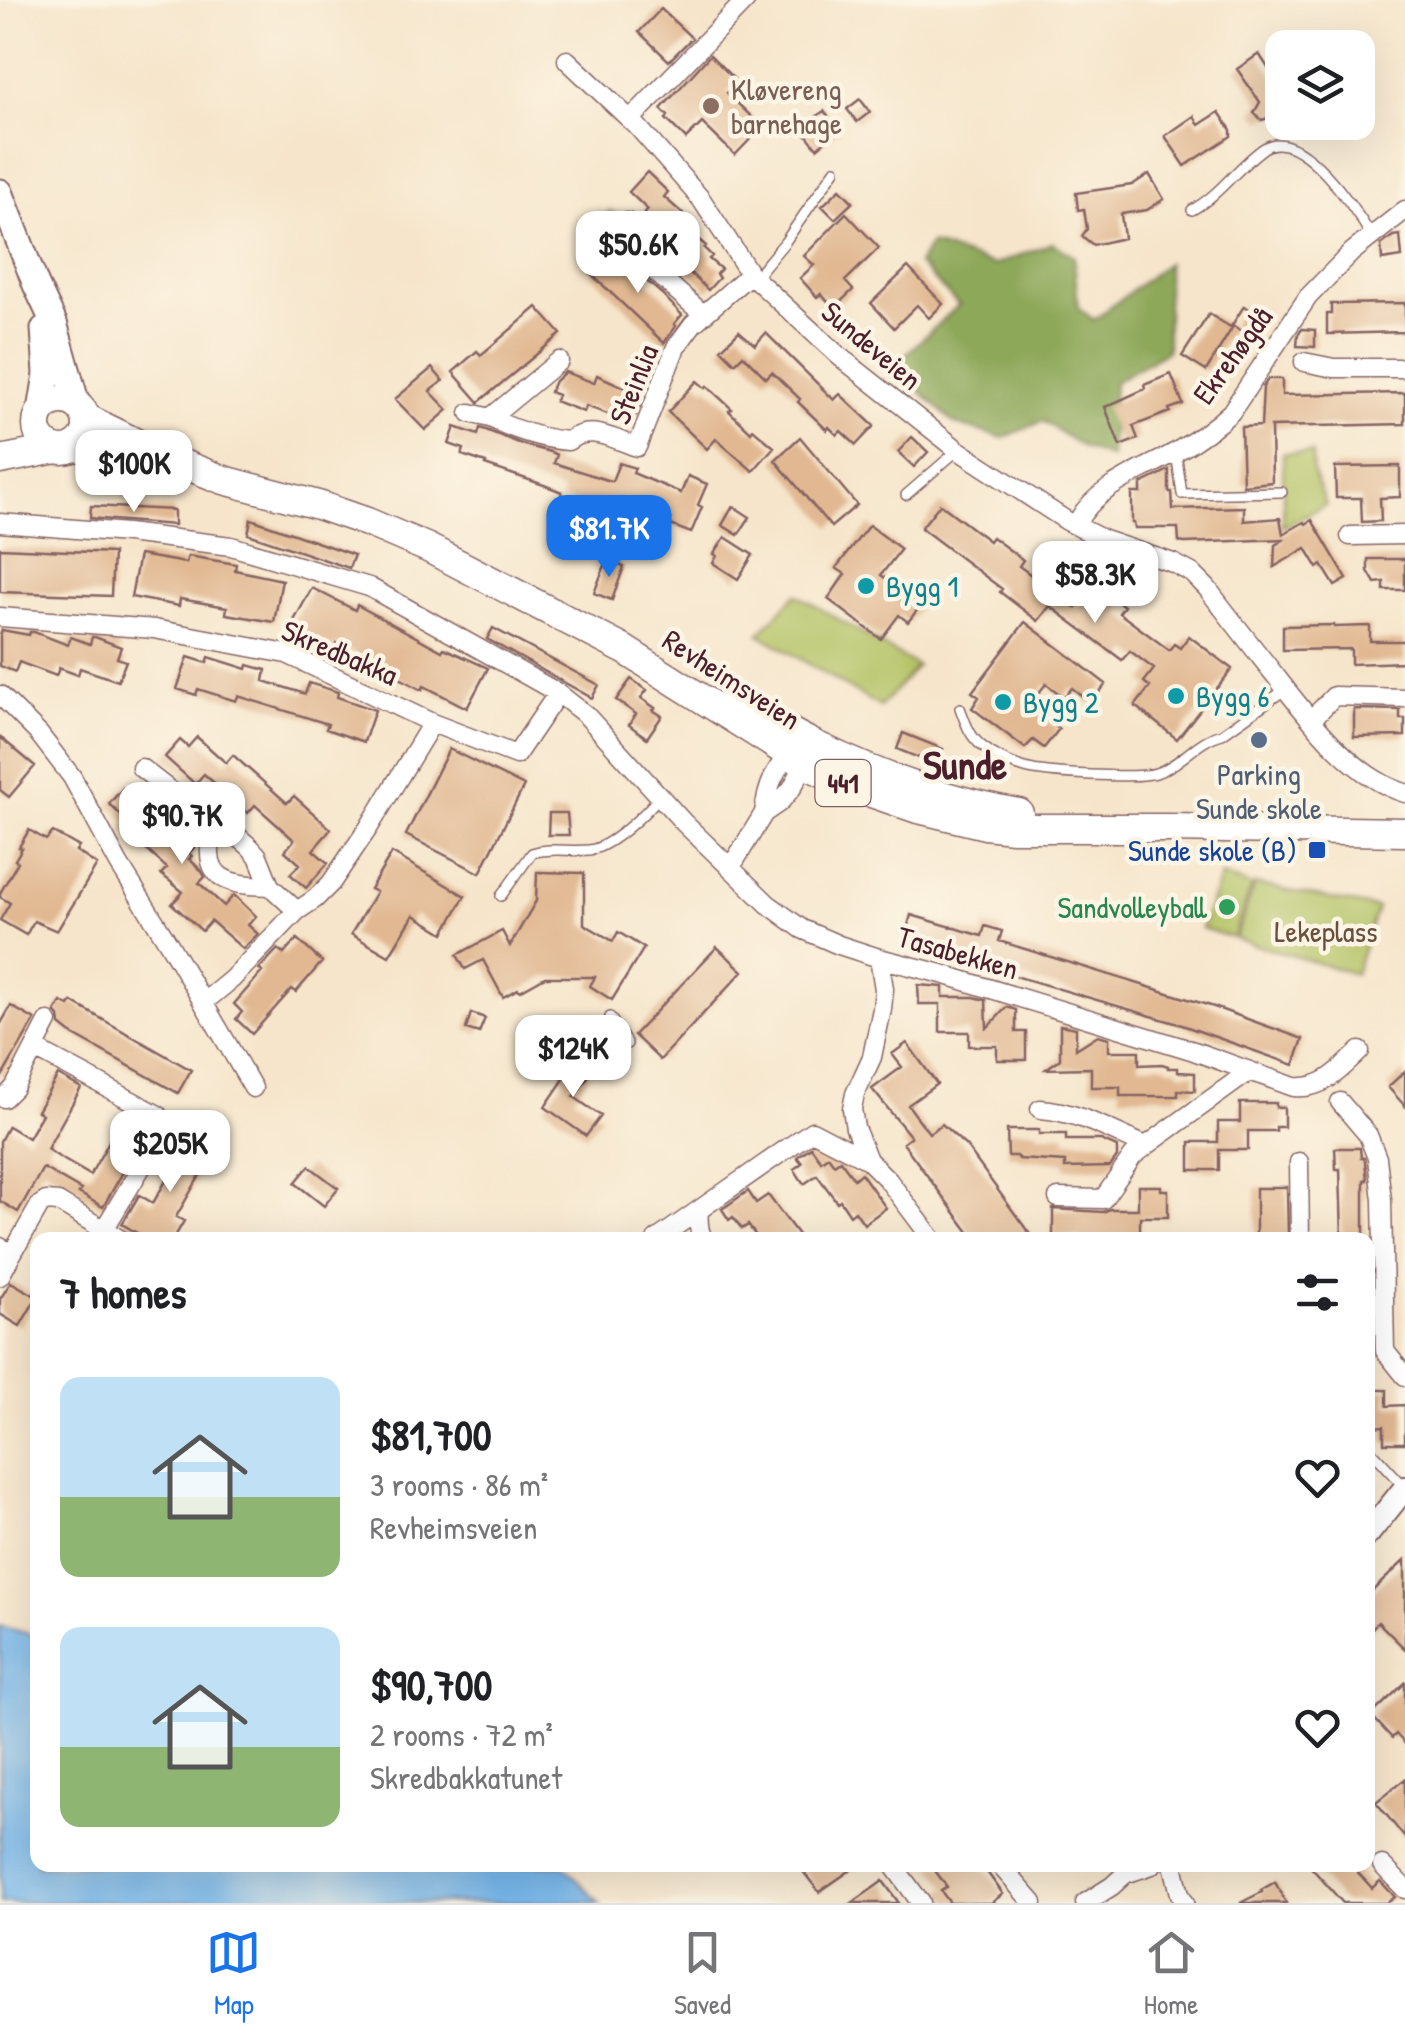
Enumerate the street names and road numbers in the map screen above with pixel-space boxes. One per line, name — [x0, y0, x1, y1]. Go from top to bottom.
street label: Sundeveien — [814, 291, 930, 399]
street label: Ekrehøgdå — [1183, 298, 1281, 412]
street label: Steinlia — [599, 338, 667, 430]
street label: Skredbakka — [276, 610, 404, 694]
street label: Revheimsveien — [655, 619, 809, 739]
road number: 441 — [816, 760, 870, 806]
street label: Tasabekken — [893, 916, 1023, 988]

